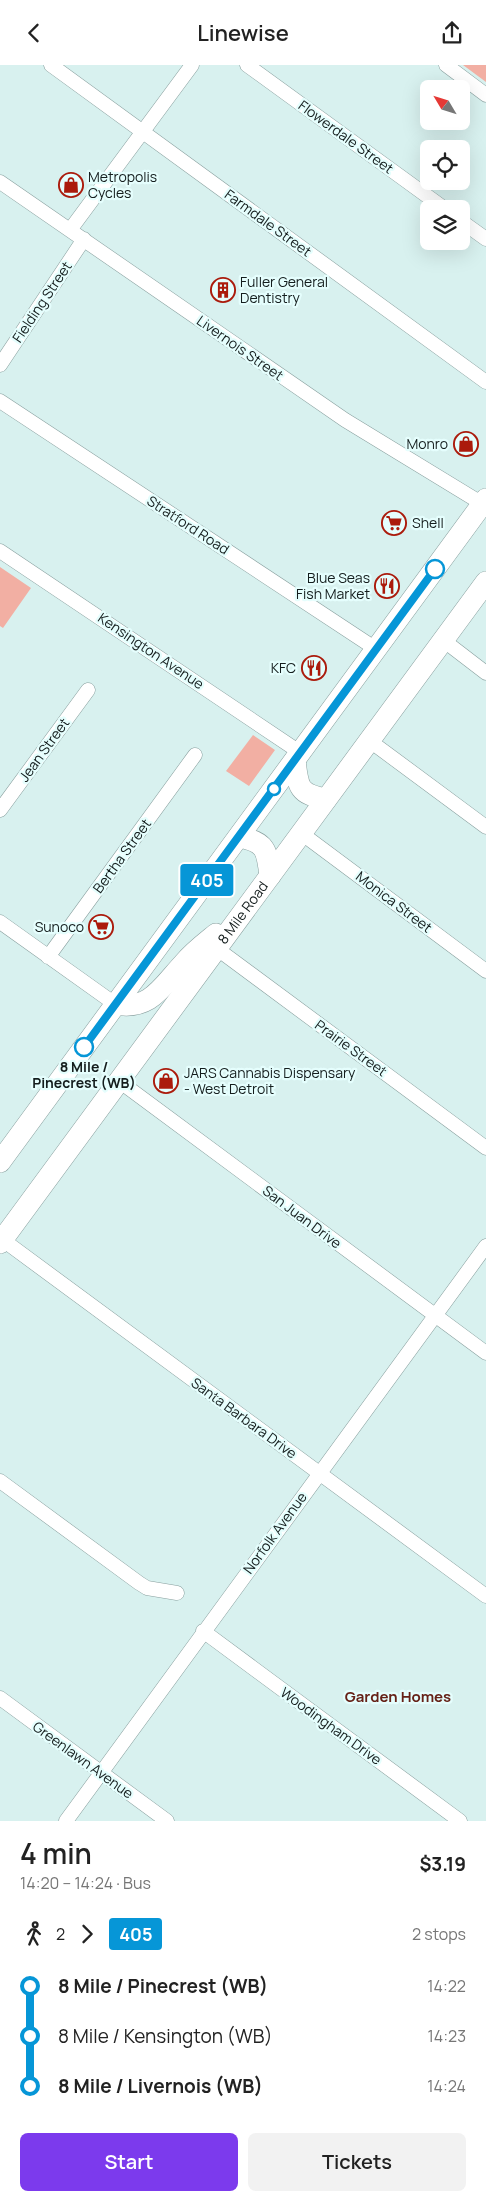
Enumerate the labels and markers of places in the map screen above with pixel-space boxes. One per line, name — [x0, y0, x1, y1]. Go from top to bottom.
place label: Metropolis Cycles — [88, 167, 157, 202]
shop icon: Metropolis Cycles — [58, 172, 84, 198]
place label: Fuller General Dentistry — [240, 272, 328, 307]
building icon: Fuller General Dentistry — [210, 277, 236, 303]
shop icon: Monro — [453, 431, 479, 457]
place label: Monro — [406, 434, 448, 453]
supermarket icon: Shell — [381, 510, 407, 536]
place label: Shell — [412, 513, 444, 532]
unlabelled marker — [425, 559, 445, 579]
place label: Blue Seas Fish Market — [296, 568, 370, 603]
restaurant icon: Blue Seas Fish Market — [374, 573, 400, 599]
restaurant icon: KFC — [301, 655, 327, 681]
place label: KFC — [271, 658, 296, 677]
unlabelled marker — [267, 782, 281, 796]
supermarket icon: Sunoco — [88, 914, 114, 940]
place label: Sunoco — [35, 917, 84, 936]
marker: 8 Mile / Pinecrest (WB) — [74, 1037, 94, 1057]
place label: 8 Mile / Pinecrest (WB) — [32, 1057, 136, 1092]
place label: JARS Cannabis Dispensary - West Detroit — [184, 1063, 356, 1098]
shop icon: JARS Cannabis Dispensary - West Detroit — [153, 1068, 179, 1094]

